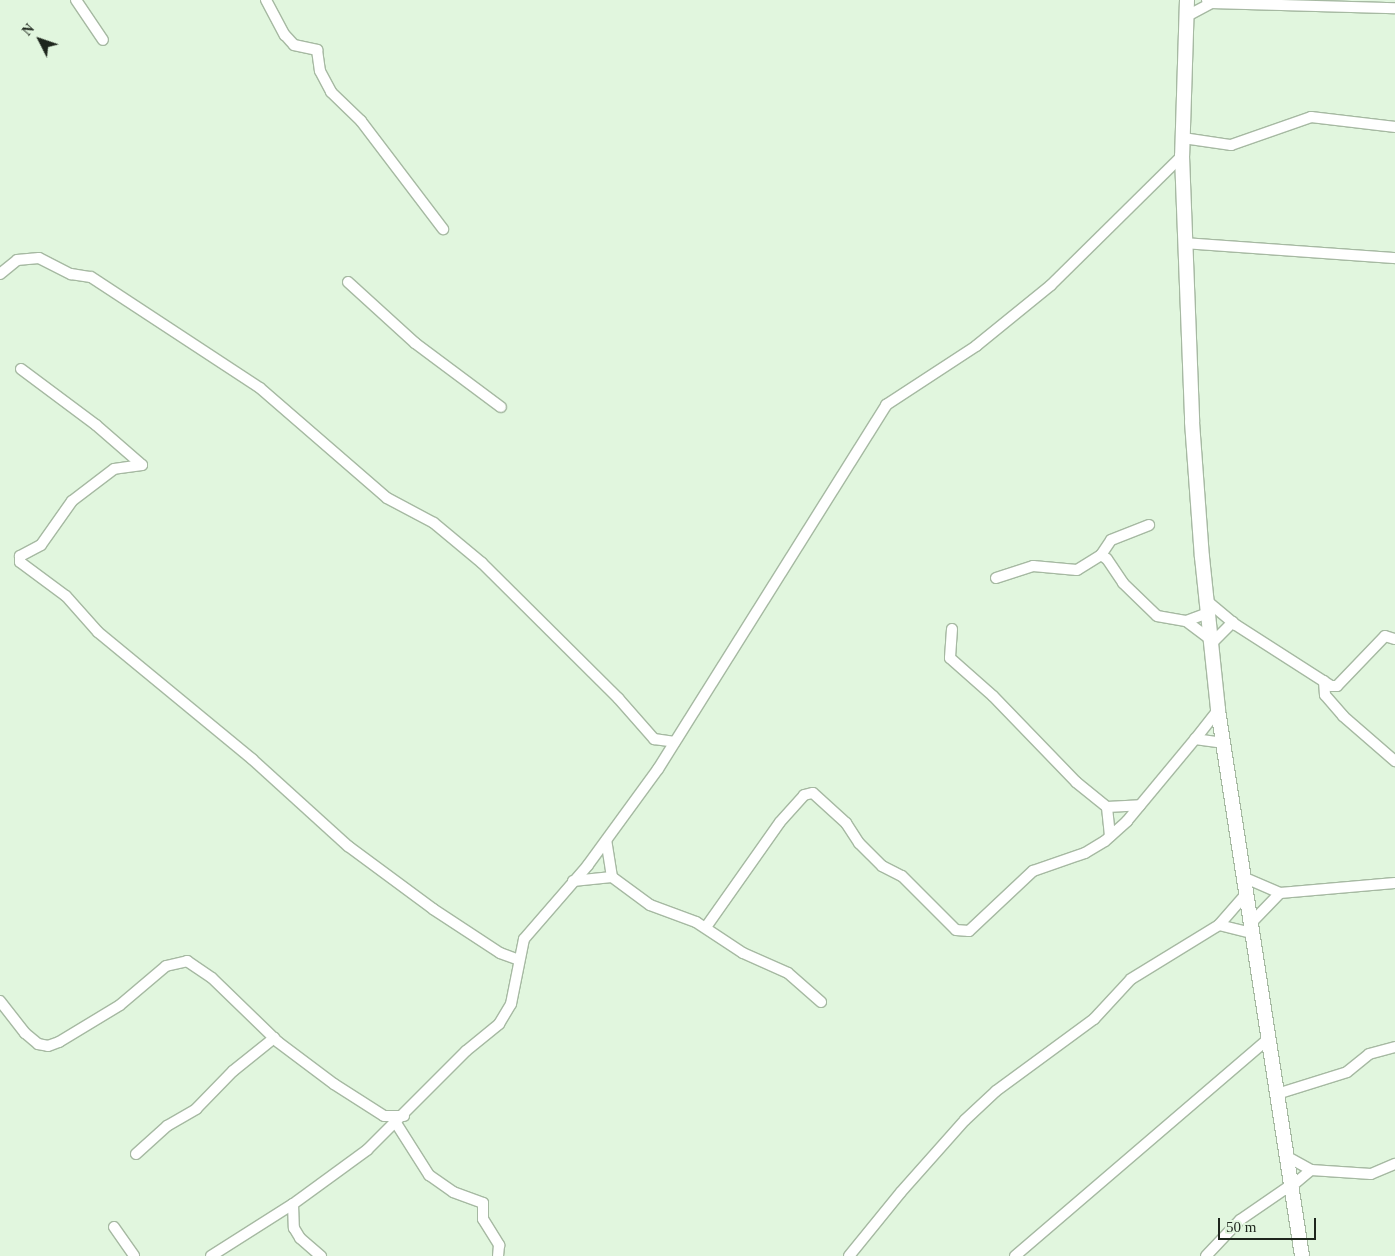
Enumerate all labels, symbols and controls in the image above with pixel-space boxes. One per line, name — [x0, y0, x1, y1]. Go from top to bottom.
north arrow — [15, 15, 65, 65]
text: N — [19, 21, 37, 39]
scale bar — [1220, 1208, 1318, 1240]
text: 50 m — [1226, 1219, 1256, 1235]

